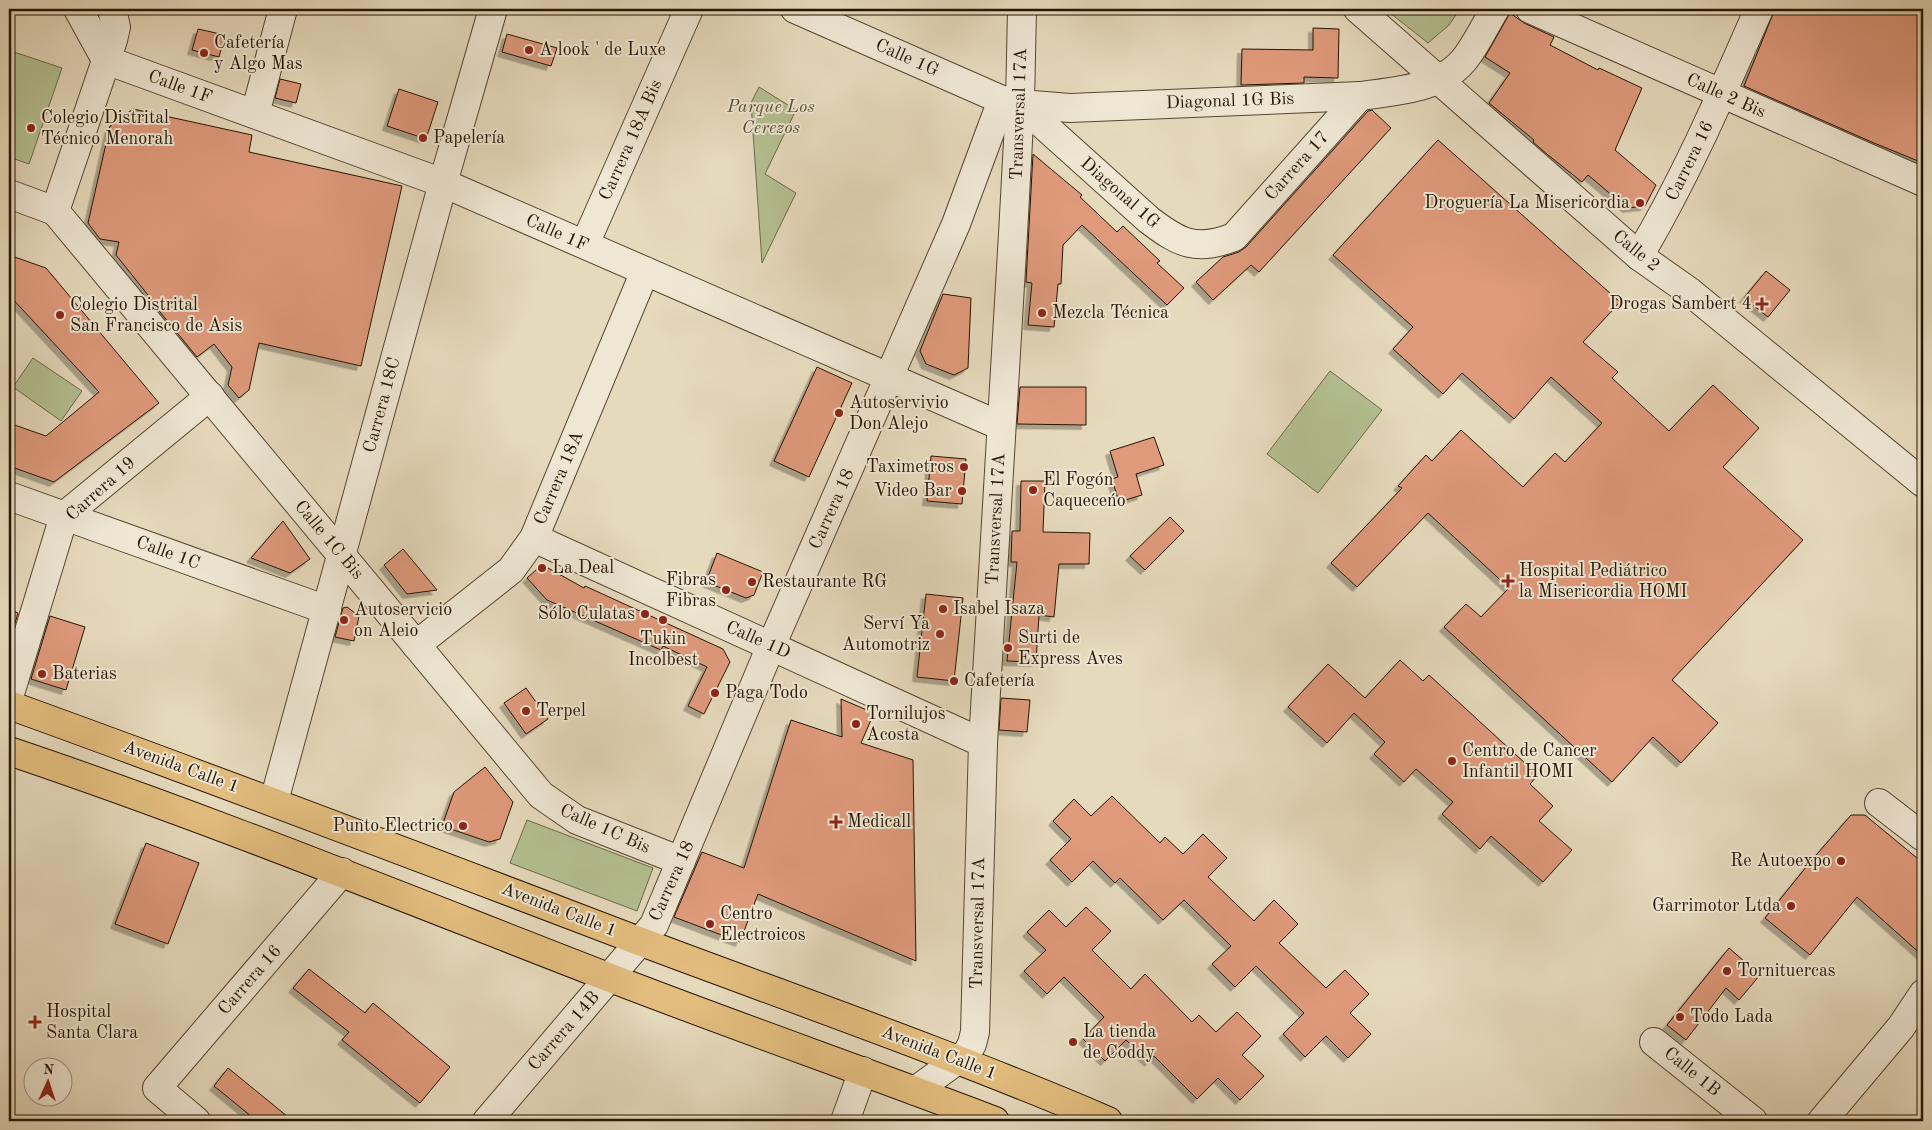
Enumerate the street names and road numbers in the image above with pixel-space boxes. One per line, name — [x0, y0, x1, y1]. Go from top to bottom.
street label: Calle 1G — [873, 36, 941, 80]
street label: Transversal 17A — [1008, 47, 1030, 180]
street label: Calle 1F — [146, 67, 214, 107]
street label: Calle 2 Bis — [1684, 71, 1768, 121]
street label: Carrera 18A Bis — [596, 77, 666, 203]
street label: Diagonal 1G Bis — [1165, 90, 1295, 112]
street label: Carrera 16 — [1663, 118, 1717, 204]
street label: Carrera 17 — [1261, 128, 1333, 204]
street label: Diagonal 1G — [1077, 154, 1163, 232]
street label: Calle 1F — [523, 211, 591, 255]
street label: Calle 2 — [1609, 227, 1663, 275]
street label: Carrera 18C — [361, 355, 403, 455]
street label: Carrera 18A — [531, 428, 587, 528]
street label: Transversal 17A — [984, 452, 1008, 585]
street label: Carrera 19 — [63, 453, 139, 525]
street label: Carrera 18 — [806, 466, 858, 552]
street label: Calle 1C Bis — [291, 497, 367, 583]
street label: Calle 1C — [134, 533, 202, 573]
street label: Calle 1D — [723, 618, 793, 662]
street label: Avenida Calle 1 — [121, 738, 241, 796]
street label: Calle 1C Bis — [557, 801, 653, 857]
street label: Carrera 18 — [646, 838, 698, 924]
street label: Transversal 17A — [968, 856, 988, 989]
street label: Avenida Calle 1 — [499, 880, 619, 940]
street label: Carrera 16 — [215, 942, 285, 1018]
street label: Carrera 14B — [525, 988, 603, 1074]
street label: Avenida Calle 1 — [879, 1023, 999, 1083]
street label: Calle 1B — [1660, 1044, 1724, 1100]

